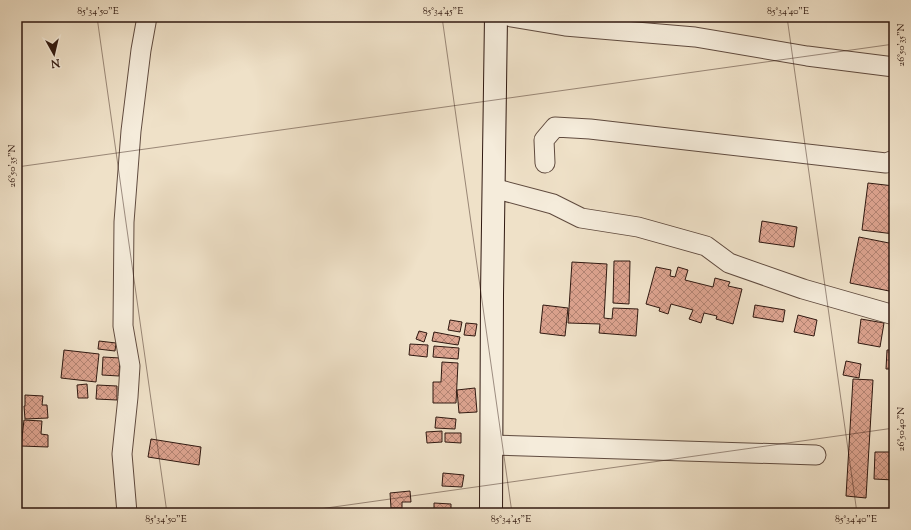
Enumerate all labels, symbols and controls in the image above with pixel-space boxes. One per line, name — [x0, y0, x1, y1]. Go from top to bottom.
text: 85°34'50"E — [77, 4, 119, 19]
text: 85°34'45"E — [423, 4, 463, 19]
text: 85°34'40"E — [767, 4, 809, 19]
text: 26°50'35"N — [894, 23, 909, 67]
north arrow — [34, 34, 74, 74]
text: N — [50, 54, 62, 71]
text: 26°50'35"N — [5, 144, 20, 188]
text: 26°50'40"N — [894, 407, 909, 451]
text: 85°34'50"E — [145, 512, 187, 527]
text: 85°34'45"E — [491, 512, 531, 527]
text: 85°34'40"E — [835, 512, 877, 527]

